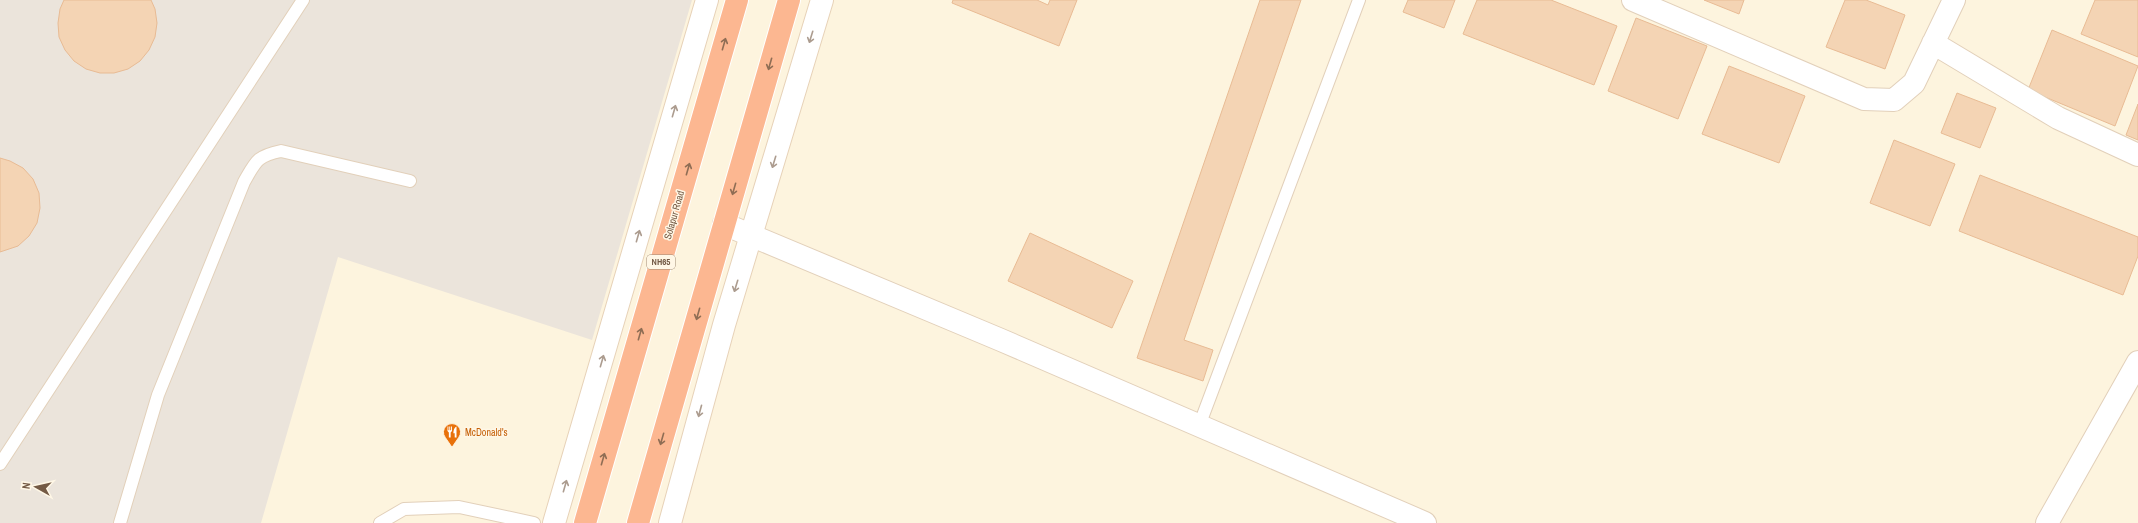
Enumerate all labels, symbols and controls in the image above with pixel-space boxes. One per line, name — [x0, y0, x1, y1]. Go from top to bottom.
one-way arrow — [807, 31, 814, 44]
one-way arrow — [721, 38, 728, 51]
one-way arrow — [766, 58, 773, 71]
one-way arrow — [671, 105, 678, 118]
one-way arrow — [770, 155, 777, 168]
one-way arrow — [685, 162, 692, 175]
one-way arrow — [730, 183, 737, 196]
street label: Solapur Road — [661, 189, 687, 241]
one-way arrow — [635, 230, 642, 243]
road number: NH65 — [647, 255, 675, 269]
one-way arrow — [732, 280, 739, 293]
one-way arrow — [694, 307, 701, 320]
one-way arrow — [637, 328, 644, 341]
one-way arrow — [599, 354, 606, 367]
one-way arrow — [696, 405, 703, 418]
restaurant icon: McDonald's — [442, 422, 462, 447]
place label: McDonald's — [465, 426, 508, 439]
one-way arrow — [658, 432, 665, 445]
one-way arrow — [600, 452, 608, 465]
north arrow — [16, 467, 56, 507]
one-way arrow — [562, 479, 569, 492]
text: N — [19, 481, 33, 490]

